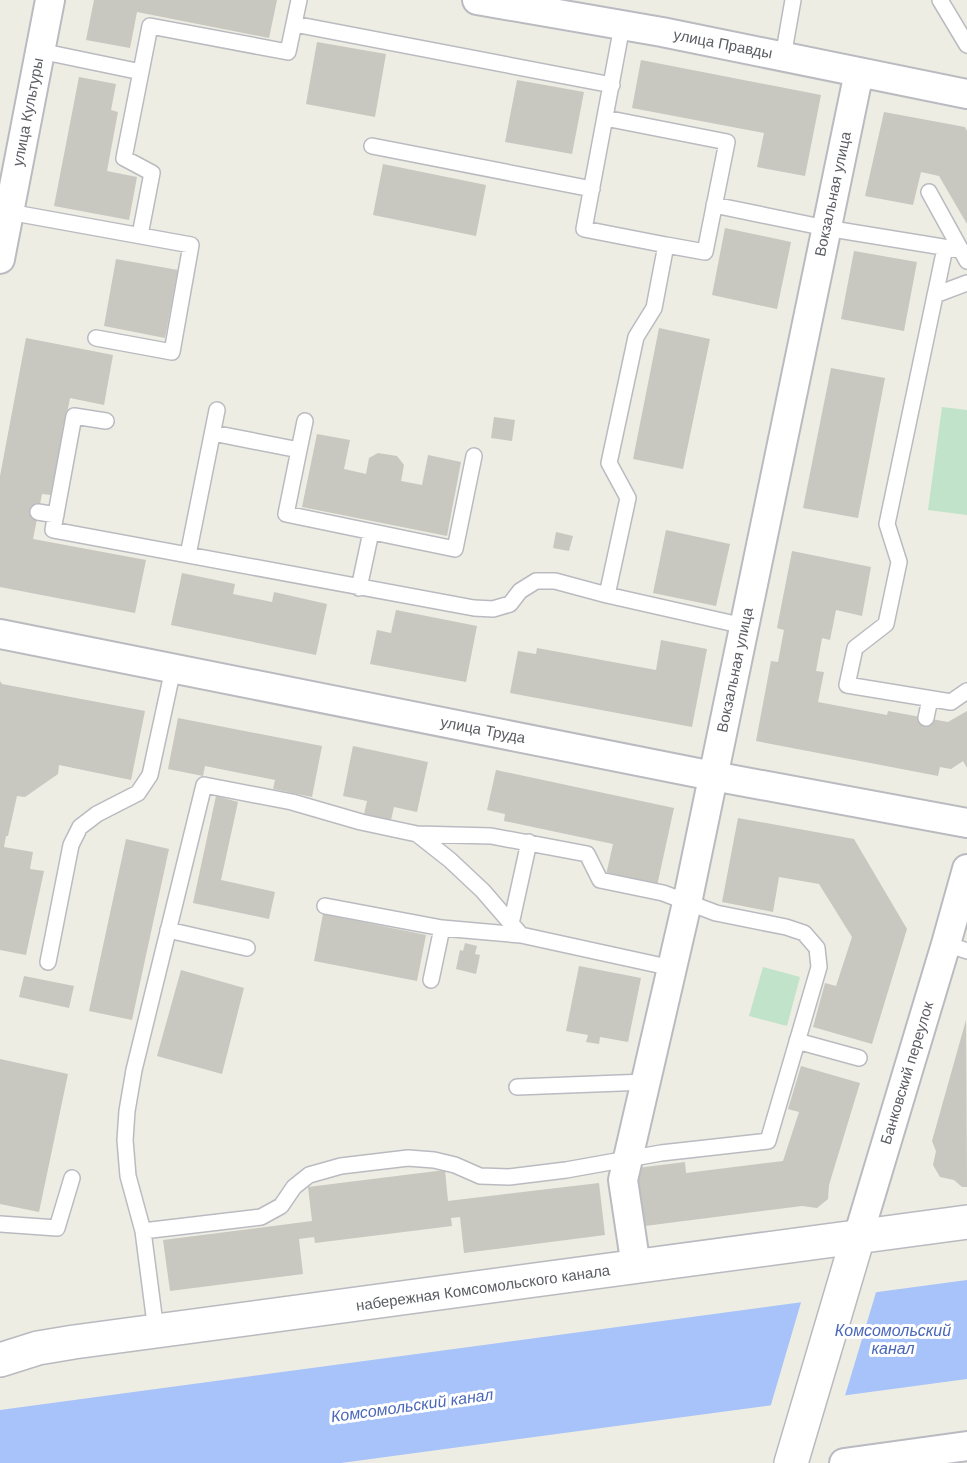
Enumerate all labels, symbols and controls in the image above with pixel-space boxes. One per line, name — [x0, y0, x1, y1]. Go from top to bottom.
street label: улица Правды — [672, 26, 774, 61]
street label: улица Культуры — [9, 56, 46, 168]
street label: Вокзальная улица — [811, 129, 854, 258]
street label: Вокзальная улица — [713, 605, 756, 734]
street label: улица Труда — [439, 713, 528, 746]
street label: Банковский переулок — [877, 999, 936, 1146]
street label: набережная Комсомольского канала — [355, 1261, 612, 1314]
water label: Комсомольский канал — [835, 1322, 951, 1357]
water label: Комсомольский канал — [330, 1386, 494, 1425]

